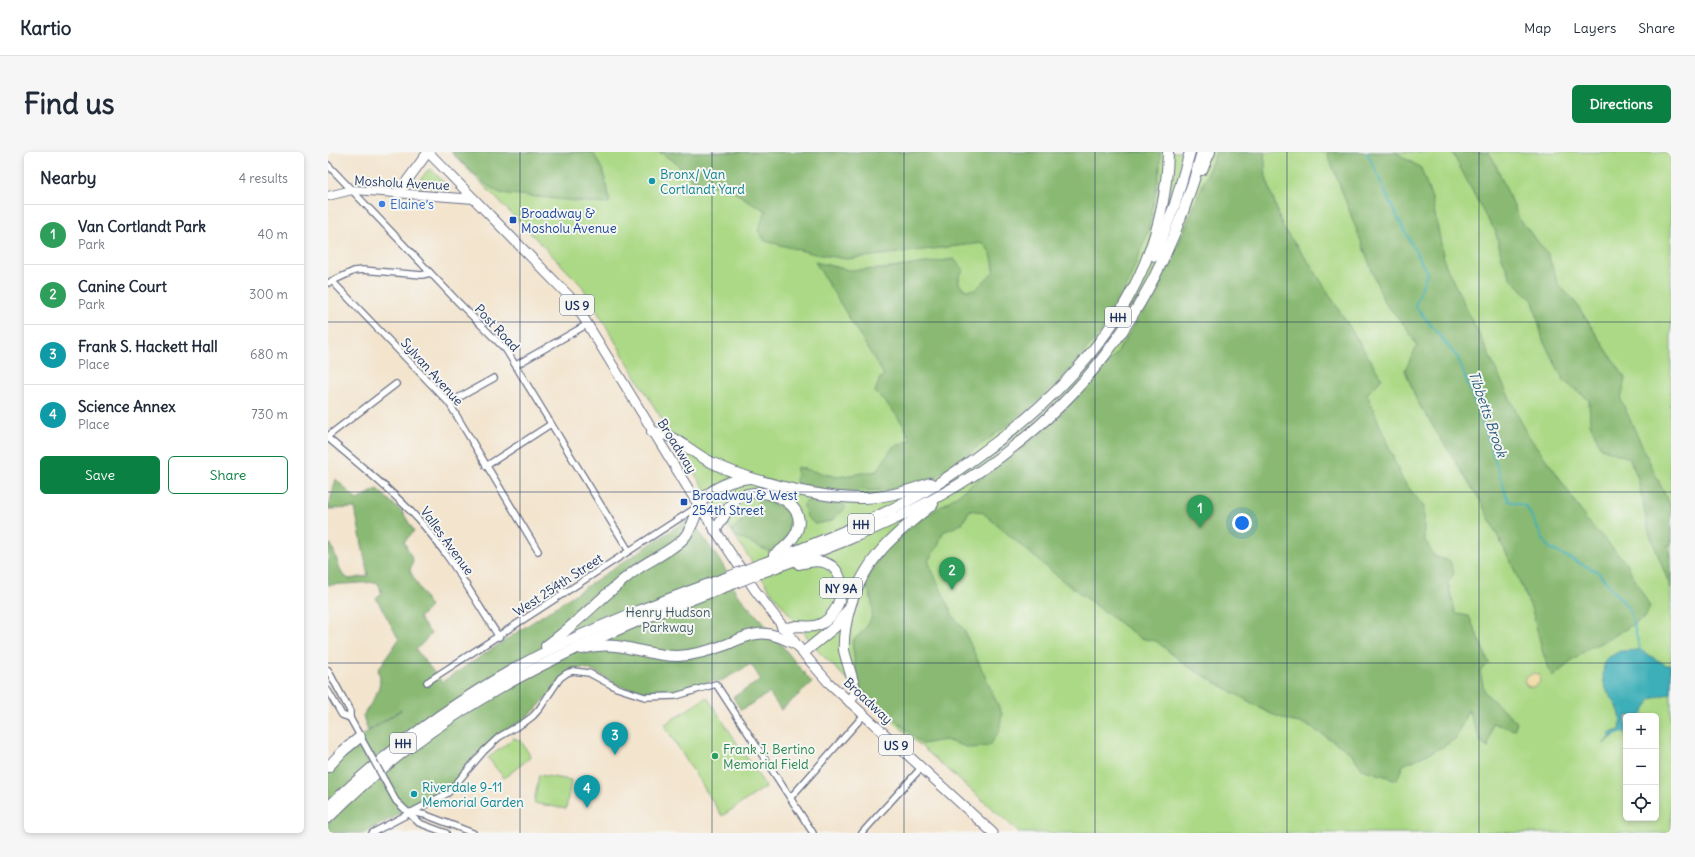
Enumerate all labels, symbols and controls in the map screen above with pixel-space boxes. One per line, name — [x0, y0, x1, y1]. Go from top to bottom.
text: Kartio — [20, 16, 72, 40]
text: Map — [1524, 19, 1551, 37]
text: Layers — [1573, 19, 1616, 37]
text: Share — [1638, 19, 1675, 37]
button: Directions — [1572, 85, 1671, 123]
text: Find us — [24, 86, 115, 122]
place label: Bronx/ Van Cortlandt Yard — [660, 166, 745, 198]
text: Nearby — [40, 167, 96, 189]
text: 4 results — [239, 170, 288, 187]
street label: Mosholu Avenue — [354, 172, 450, 194]
marker: Bronx/ Van Cortlandt Yard — [647, 176, 657, 186]
place label: Elaine’s — [390, 196, 434, 213]
marker: Elaine’s — [377, 199, 387, 209]
place label: Broadway & Mosholu Avenue — [521, 205, 617, 237]
marker: Broadway & Mosholu Avenue — [508, 215, 518, 225]
text: Van Cortlandt Park — [78, 217, 206, 236]
text: 1 — [50, 226, 56, 243]
text: 40 m — [257, 226, 288, 243]
text: Park — [78, 236, 105, 253]
text: Canine Court — [78, 277, 167, 296]
text: 2 — [49, 286, 57, 303]
text: 300 m — [249, 286, 288, 303]
road number: US 9 — [560, 295, 594, 315]
text: Park — [78, 296, 105, 313]
street label: Post Road — [471, 301, 523, 356]
road number: HH — [1105, 307, 1131, 327]
street label: Sylvan Avenue — [397, 335, 467, 409]
text: Frank S. Hackett Hall — [78, 337, 218, 356]
text: 3 — [49, 346, 57, 363]
text: 680 m — [250, 346, 288, 363]
text: Place — [78, 356, 109, 373]
water label: Tibbetts Brook — [1465, 368, 1511, 460]
text: Science Annex — [78, 397, 176, 416]
text: 4 — [49, 406, 57, 423]
text: 730 m — [251, 406, 288, 423]
text: Place — [78, 416, 109, 433]
street label: Broadway — [654, 416, 700, 476]
button: Save — [40, 456, 160, 494]
button: Share — [168, 456, 288, 494]
place label: Broadway & West 254th Street — [692, 487, 798, 519]
pin: 1 — [1187, 495, 1213, 528]
marker: Broadway & West 254th Street — [679, 497, 689, 507]
street label: Valles Avenue — [416, 503, 478, 579]
your location — [1232, 513, 1252, 533]
road number: HH — [848, 514, 874, 534]
street label: West 254th Street — [510, 549, 607, 620]
pin: 2 — [939, 557, 965, 590]
road number: NY 9A — [820, 578, 862, 598]
park label: Henry Hudson Parkway — [626, 604, 711, 636]
street label: Broadway — [840, 674, 896, 728]
map controls — [1623, 713, 1659, 821]
button: + — [1623, 713, 1659, 749]
pin: 3 — [602, 722, 628, 755]
road number: HH — [390, 733, 416, 753]
road number: US 9 — [879, 735, 913, 755]
place label: Frank J. Bertino Memorial Field — [723, 741, 815, 773]
button: − — [1623, 749, 1659, 785]
marker: Frank J. Bertino Memorial Field — [710, 751, 720, 761]
pin: 4 — [574, 775, 600, 808]
place label: Riverdale 9-11 Memorial Garden — [422, 779, 524, 811]
button: locate — [1623, 785, 1659, 821]
marker: Riverdale 9-11 Memorial Garden — [409, 789, 419, 799]

